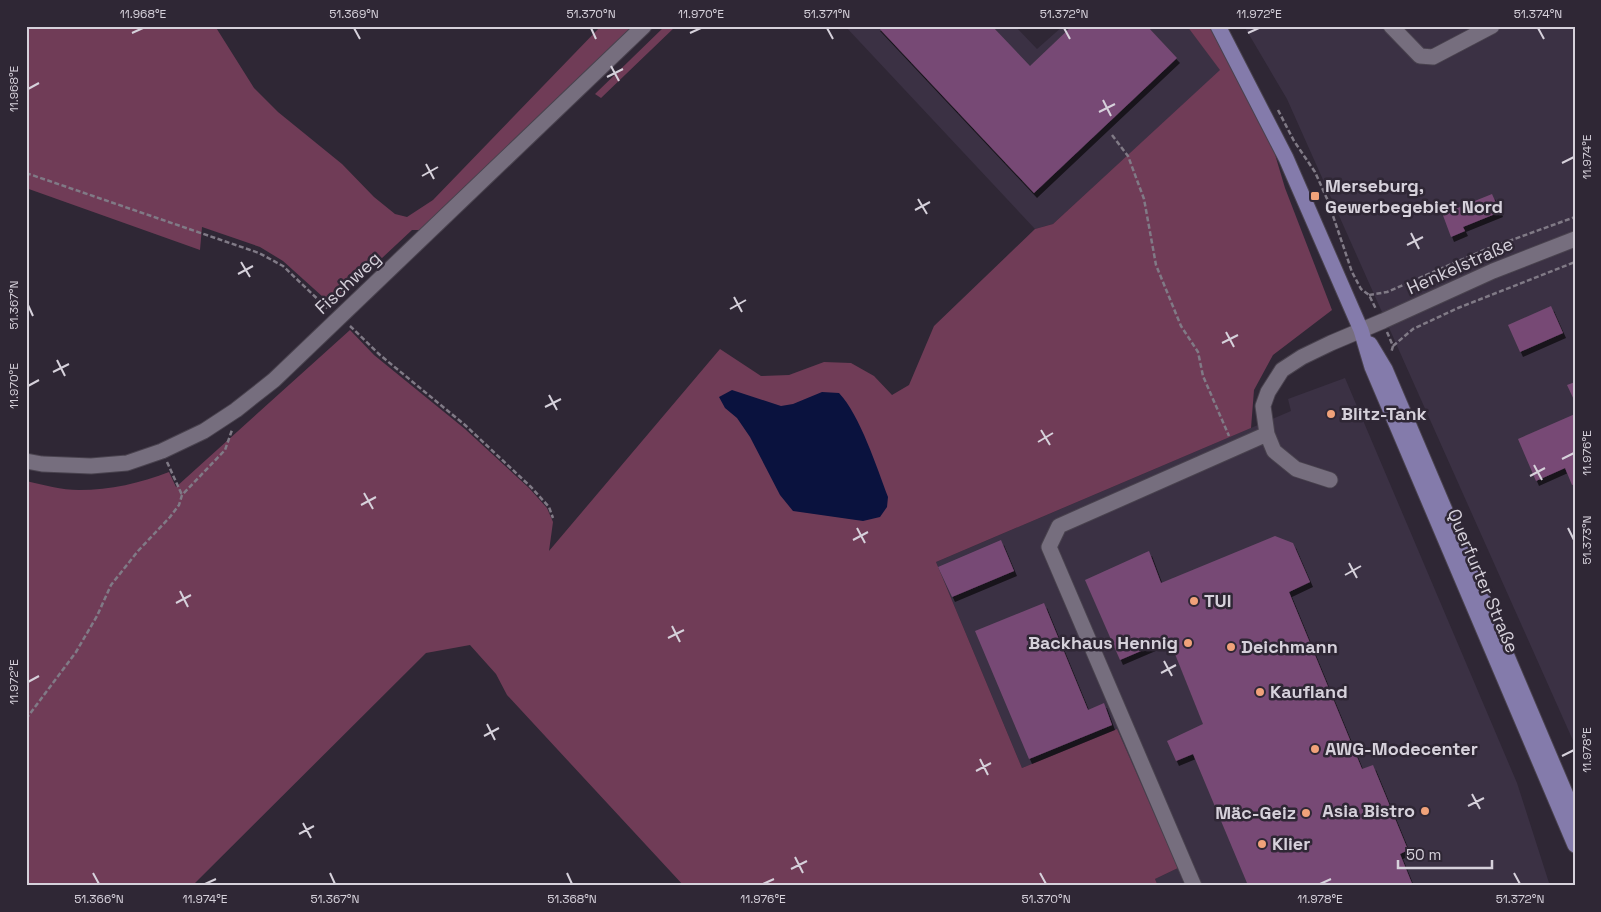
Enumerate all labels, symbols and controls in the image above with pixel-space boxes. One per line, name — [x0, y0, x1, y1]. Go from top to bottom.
text: 11.968°E — [120, 6, 167, 22]
text: 51.369°N — [329, 6, 379, 22]
text: 51.370°N — [566, 6, 616, 22]
text: 11.970°E — [678, 6, 724, 22]
text: 51.371°N — [804, 6, 850, 22]
text: 51.372°N — [1040, 6, 1088, 22]
text: 11.972°E — [1236, 6, 1282, 22]
text: 51.374°N — [1514, 6, 1562, 22]
text: 11.968°E — [6, 65, 22, 112]
text: 11.974°E — [1579, 134, 1595, 180]
place label: Merseburg, Gewerbegebiet Nord — [1325, 174, 1503, 218]
marker: Merseburg, Gewerbegebiet Nord — [1309, 190, 1321, 202]
street label: Henkelstraße — [1403, 232, 1517, 299]
street label: Fischweg — [310, 246, 385, 319]
text: 51.367°N — [6, 281, 22, 329]
text: 11.970°E — [6, 363, 22, 409]
place label: Blitz-Tank — [1341, 402, 1427, 425]
marker: Blitz-Tank — [1325, 408, 1337, 420]
text: 11.976°E — [1579, 430, 1595, 476]
street label: Querfurter Straße — [1443, 505, 1524, 656]
text: 51.373°N — [1579, 516, 1595, 564]
place label: TUI — [1204, 589, 1231, 612]
marker: TUI — [1188, 595, 1200, 607]
place label: Backhaus Hennig — [1028, 631, 1178, 654]
place label: Deichmann — [1241, 635, 1338, 658]
marker: Backhaus Hennig — [1182, 637, 1194, 649]
marker: Deichmann — [1225, 641, 1237, 653]
text: 11.972°E — [6, 659, 22, 705]
place label: Kaufland — [1270, 680, 1348, 703]
marker: Kaufland — [1254, 686, 1266, 698]
text: 11.978°E — [1579, 727, 1595, 773]
place label: AWG-Modecenter — [1325, 737, 1478, 760]
marker: AWG-Modecenter — [1309, 743, 1321, 755]
place label: Asia Bistro — [1322, 799, 1415, 822]
place label: Mäc-Geiz — [1215, 801, 1296, 824]
marker: Asia Bistro — [1419, 805, 1431, 817]
marker: Mäc-Geiz — [1300, 807, 1312, 819]
place label: Klier — [1272, 832, 1310, 855]
scale bar — [1398, 837, 1492, 869]
marker: Klier — [1256, 838, 1268, 850]
text: 50 m — [1406, 845, 1441, 864]
text: 51.366°N — [74, 891, 124, 907]
text: 11.974°E — [182, 891, 228, 907]
text: 51.367°N — [311, 891, 359, 907]
text: 51.368°N — [547, 891, 597, 907]
text: 11.976°E — [740, 891, 786, 907]
text: 51.370°N — [1021, 891, 1071, 907]
text: 11.978°E — [1297, 891, 1343, 907]
text: 51.372°N — [1496, 891, 1544, 907]

